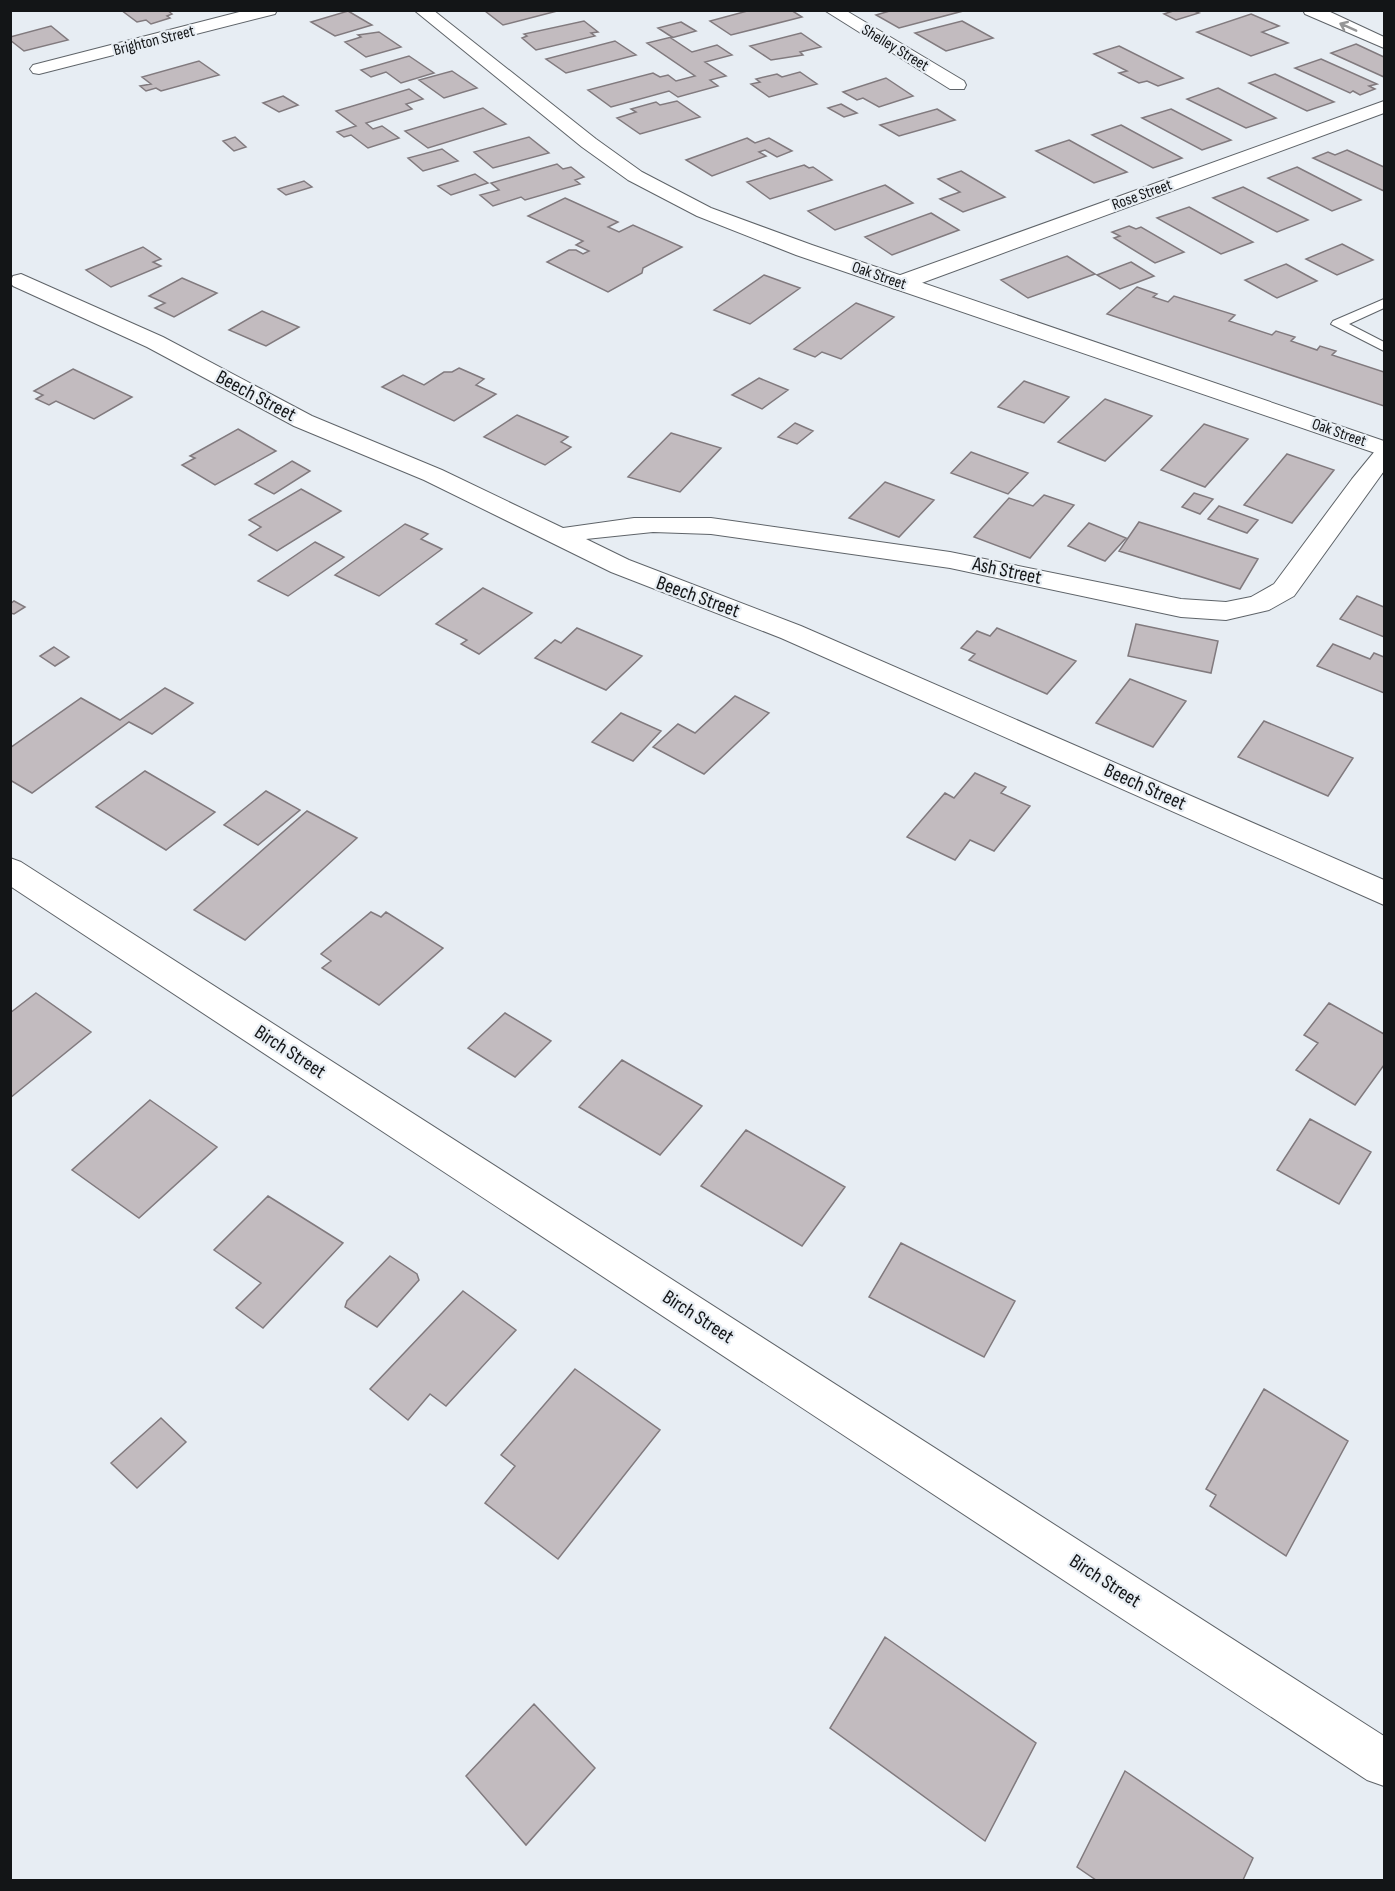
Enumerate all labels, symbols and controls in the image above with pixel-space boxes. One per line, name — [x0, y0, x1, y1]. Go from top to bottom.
street label: Shelley Street — [858, 21, 932, 75]
one-way arrow — [1339, 21, 1357, 32]
street label: Brighton Street — [112, 22, 196, 60]
street label: Rose Street — [1109, 175, 1175, 215]
street label: Oak Street — [849, 258, 909, 294]
street label: Beech Street — [212, 365, 300, 427]
street label: Oak Street — [1309, 415, 1369, 451]
street label: Ash Street — [969, 552, 1044, 590]
street label: Beech Street — [653, 571, 743, 623]
street label: Beech Street — [1100, 758, 1190, 816]
street label: Birch Street — [250, 1020, 330, 1084]
street label: Birch Street — [658, 1285, 738, 1349]
street label: Birch Street — [1065, 1549, 1145, 1613]

